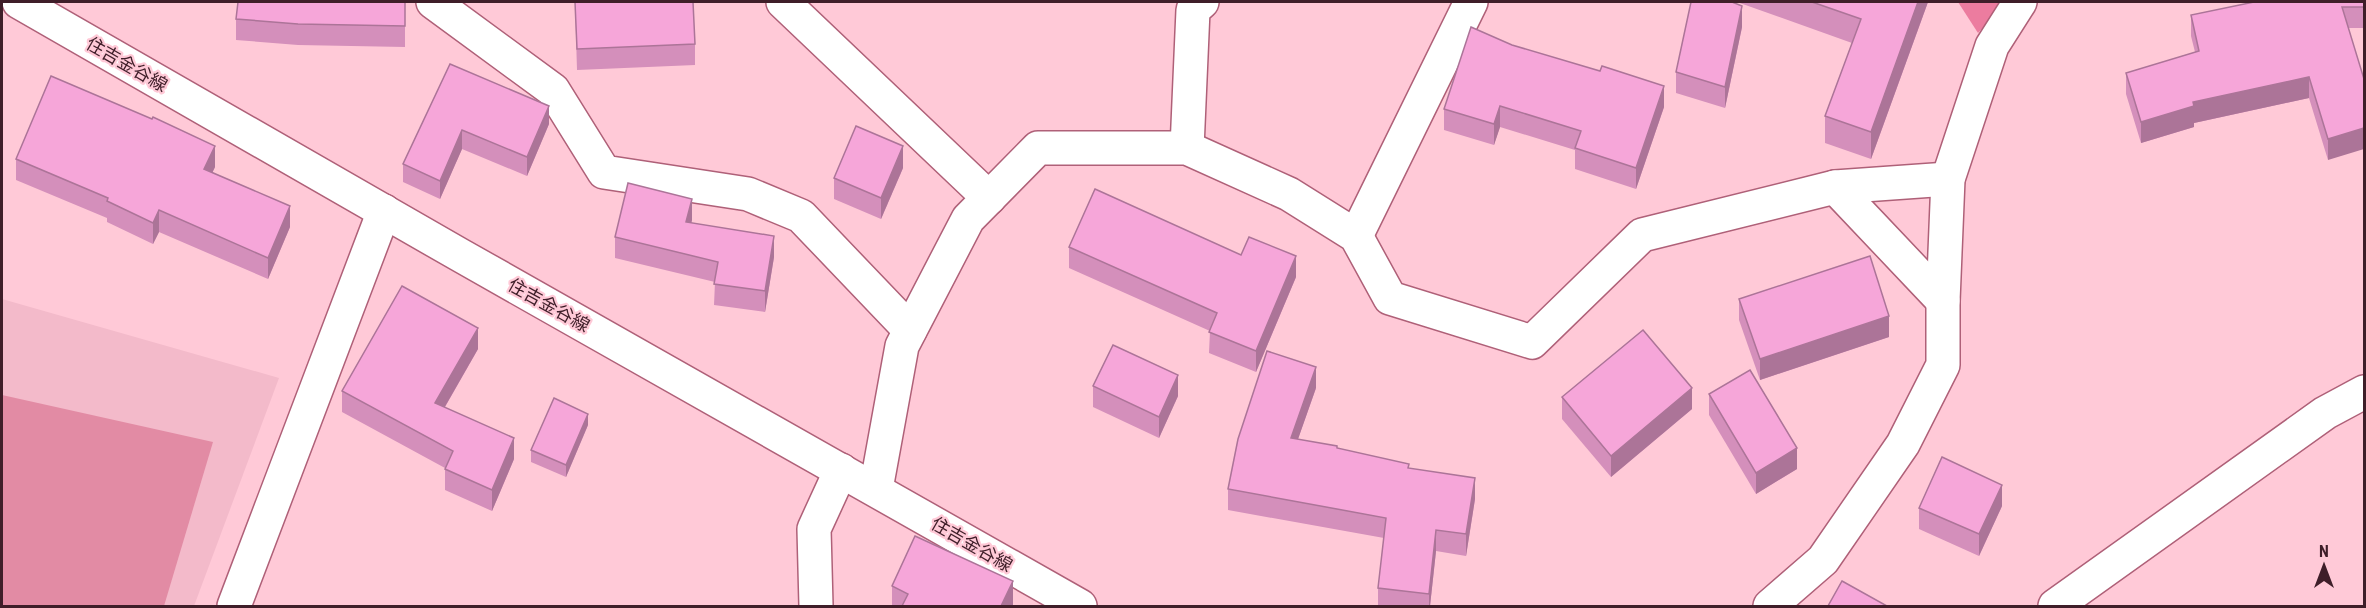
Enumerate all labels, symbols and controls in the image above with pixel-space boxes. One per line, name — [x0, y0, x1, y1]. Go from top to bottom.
street label: 住吉金谷線 — [83, 32, 171, 96]
street label: 住吉金谷線 — [505, 274, 593, 336]
street label: 住吉金谷線 — [928, 512, 1016, 576]
north arrow — [2294, 536, 2354, 596]
text: N — [2319, 542, 2329, 561]

